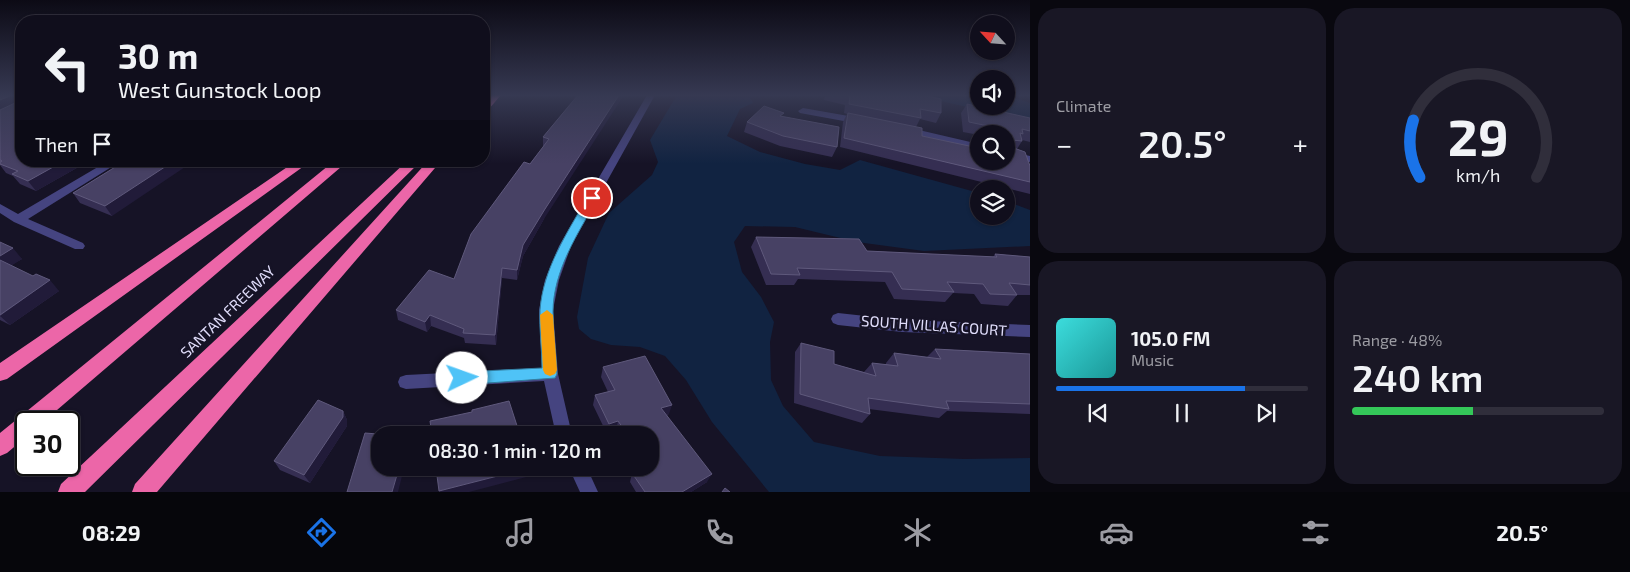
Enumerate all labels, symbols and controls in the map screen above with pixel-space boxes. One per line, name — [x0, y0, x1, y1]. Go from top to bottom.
north arrow — [970, 15, 1015, 60]
map controls — [970, 15, 1015, 225]
text: 30 m — [118, 34, 198, 76]
icon: left — [35, 35, 100, 100]
button: sound — [970, 70, 1015, 115]
text: West Gunstock Loop — [118, 76, 322, 102]
text: Climate — [1056, 96, 1111, 115]
text: 29 — [1448, 104, 1508, 166]
text: 20.5° — [1138, 120, 1227, 166]
button: search — [970, 125, 1015, 170]
text: − — [1056, 127, 1072, 161]
text: + — [1293, 127, 1308, 161]
icon: arrive — [88, 130, 116, 158]
text: Then — [35, 133, 78, 156]
text: km/h — [1456, 164, 1500, 186]
pin — [571, 177, 613, 219]
button: layers — [970, 180, 1015, 225]
icon: arrive — [578, 184, 606, 212]
street label: SANTAN FREEWAY — [176, 261, 279, 361]
street label: SOUTH VILLAS COURT — [861, 311, 1008, 339]
text: 105.0 FM — [1131, 327, 1210, 350]
text: Range · 48% — [1352, 330, 1442, 349]
text: Music — [1131, 350, 1174, 369]
position arrow — [435, 351, 487, 403]
text: 240 km — [1352, 354, 1483, 400]
icon: previous — [1084, 399, 1112, 427]
icon: pause — [1168, 399, 1196, 427]
icon: next — [1252, 399, 1280, 427]
speed limit sign: 30 — [15, 411, 80, 476]
text: 08:30 · 1 min · 120 m — [428, 439, 602, 462]
icon: directions — [304, 515, 339, 550]
icon: music — [503, 515, 538, 550]
icon: phone — [702, 515, 737, 550]
icon: climate — [900, 515, 935, 550]
icon: car — [1099, 515, 1134, 550]
icon: filters — [1298, 515, 1333, 550]
text: 08:29 — [82, 519, 141, 545]
text: 20.5° — [1496, 519, 1548, 545]

